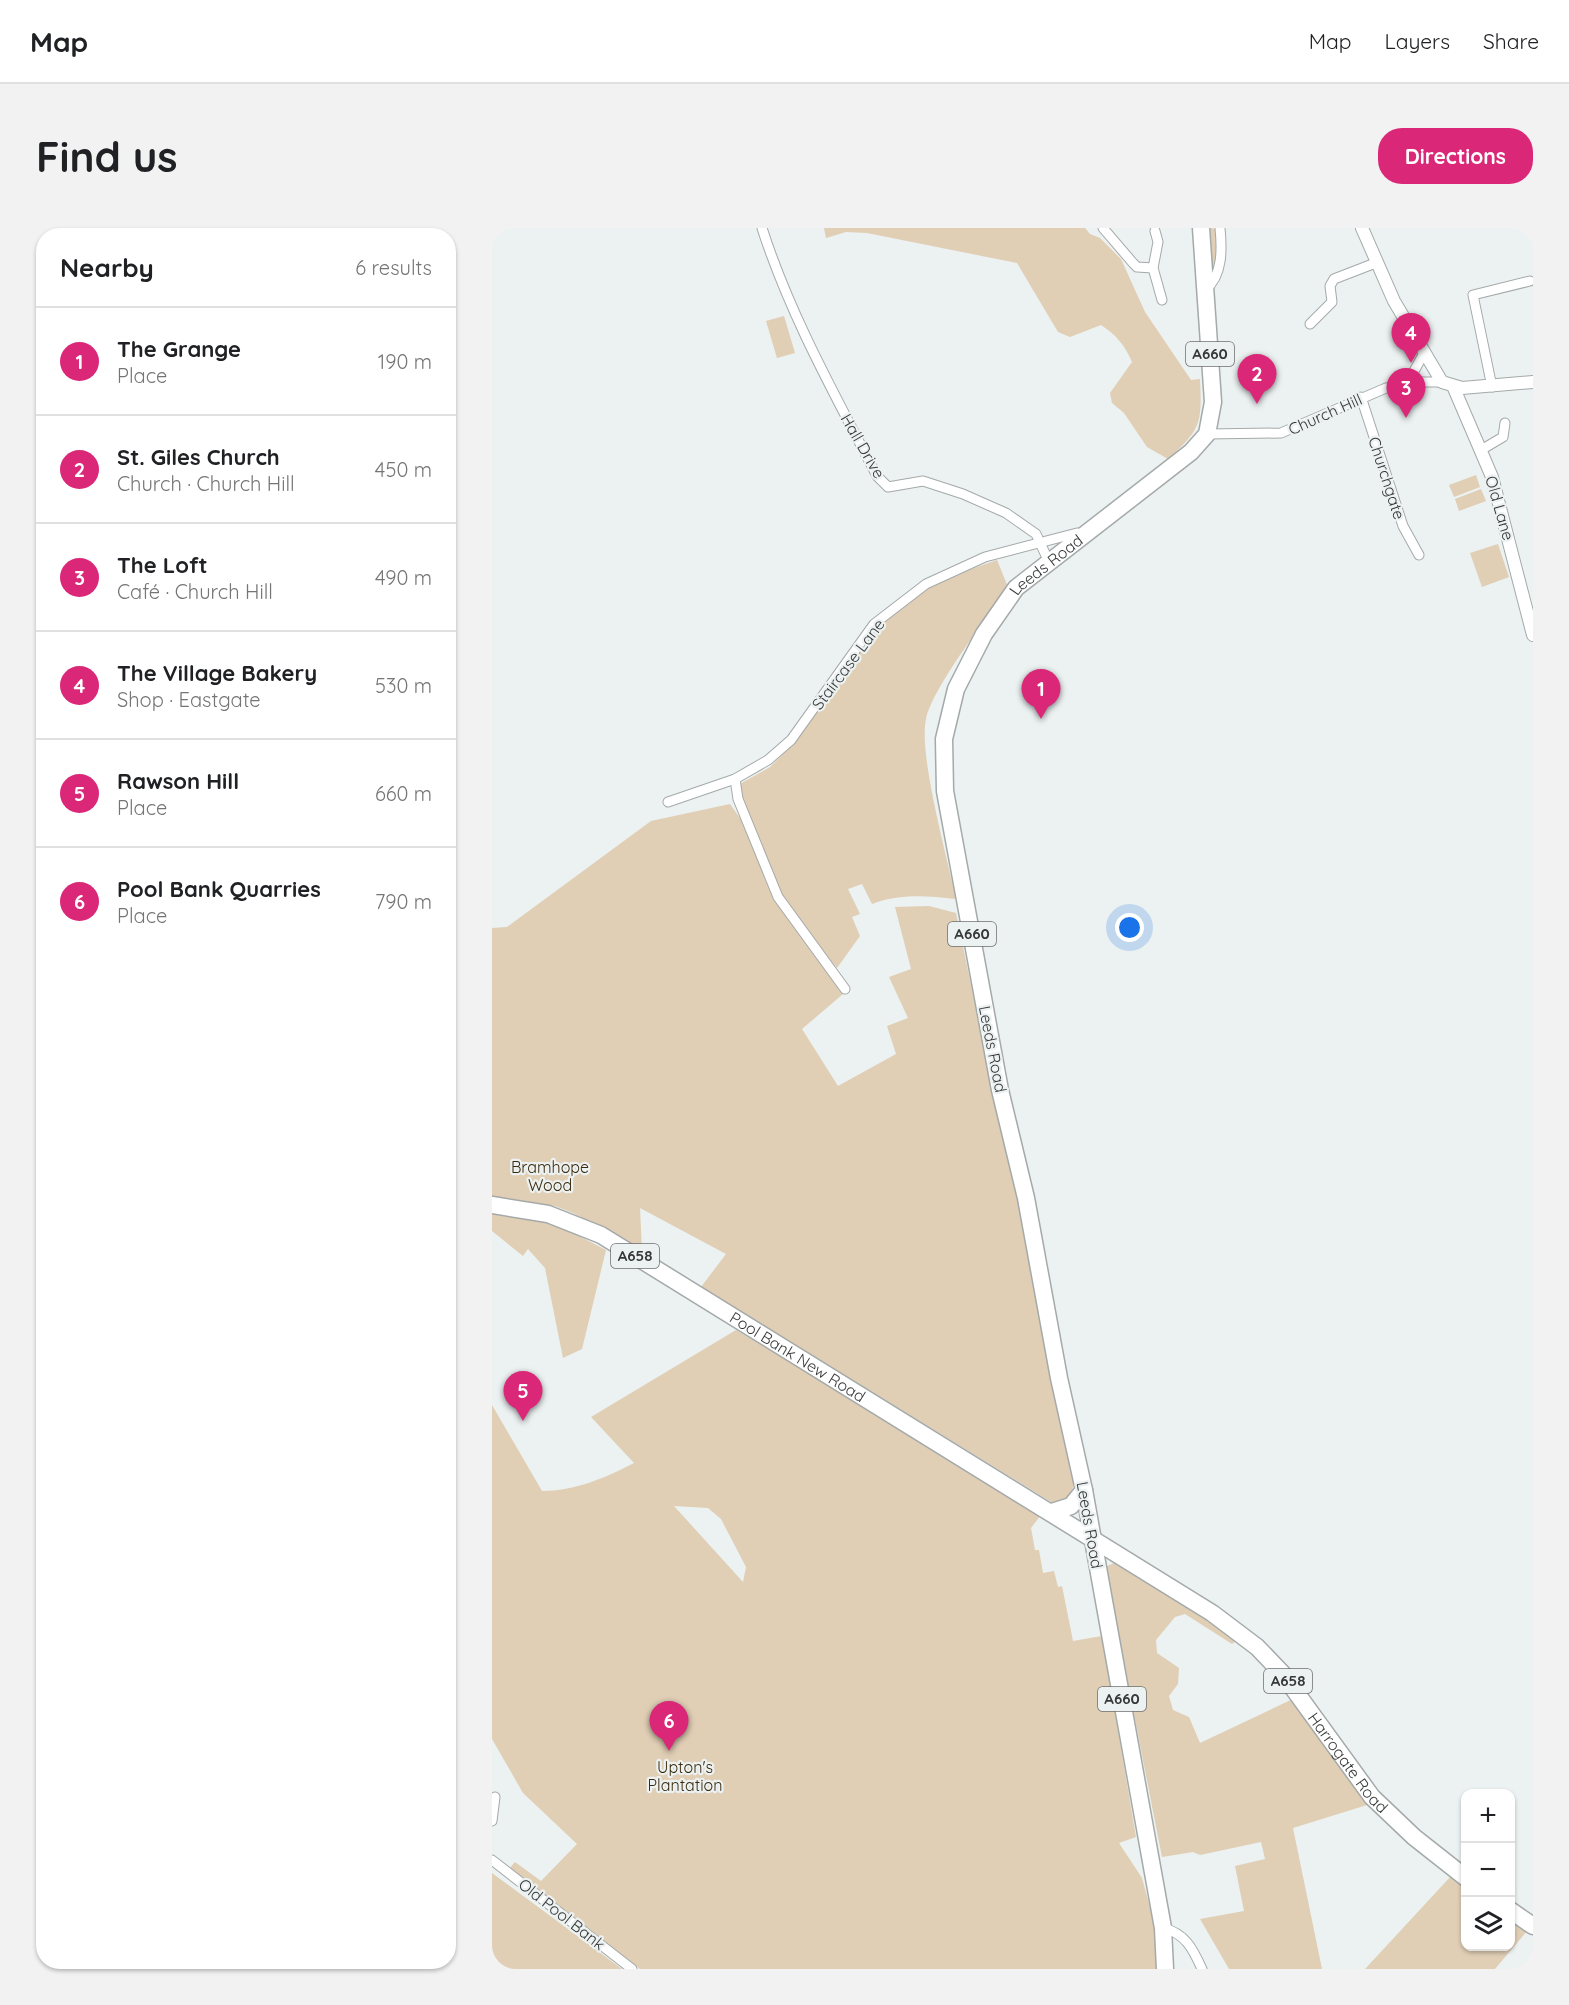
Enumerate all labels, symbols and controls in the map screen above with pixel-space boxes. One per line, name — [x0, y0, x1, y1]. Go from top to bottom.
text: Map — [30, 24, 88, 59]
text: Map — [1309, 28, 1352, 54]
text: Layers — [1385, 28, 1450, 54]
text: Share — [1483, 28, 1539, 54]
button: Directions — [1378, 128, 1533, 184]
text: Find us — [36, 130, 178, 183]
text: Nearby — [60, 251, 154, 284]
text: 6 results — [355, 255, 432, 280]
pin: 4 — [1392, 314, 1430, 363]
text: The Grange — [117, 335, 241, 363]
road number: A660 — [1186, 342, 1234, 366]
text: 1 — [76, 349, 83, 374]
text: 190 m — [378, 349, 432, 374]
pin: 2 — [1238, 354, 1276, 404]
text: Place — [117, 363, 167, 388]
pin: 3 — [1386, 368, 1426, 418]
street label: Church Hill — [1285, 389, 1365, 439]
street label: Hall Drive — [836, 410, 890, 482]
street label: Churchgate — [1364, 434, 1410, 522]
text: St. Giles Church — [117, 443, 280, 471]
text: 2 — [74, 457, 85, 482]
text: 450 m — [375, 457, 432, 482]
text: Church · Church Hill — [117, 471, 295, 496]
street label: Old Lane — [1481, 473, 1519, 543]
street label: Leeds Road — [1004, 530, 1087, 599]
text: The Loft — [117, 551, 208, 579]
text: 3 — [74, 565, 85, 590]
text: 490 m — [375, 565, 432, 590]
text: Café · Church Hill — [117, 579, 273, 604]
street label: Staircase Lane — [807, 615, 889, 713]
text: The Village Bakery — [117, 659, 317, 687]
pin: 1 — [1022, 670, 1060, 719]
text: 4 — [74, 673, 85, 698]
text: 530 m — [375, 673, 432, 698]
text: Shop · Eastgate — [117, 687, 261, 712]
text: Rawson Hill — [117, 767, 239, 795]
text: 5 — [74, 781, 85, 806]
text: 660 m — [375, 781, 432, 806]
text: Place — [117, 795, 167, 820]
text: Pool Bank Quarries — [117, 875, 321, 903]
text: 6 — [74, 889, 85, 914]
text: 790 m — [375, 889, 432, 914]
text: Place — [117, 903, 167, 928]
your location — [1115, 913, 1144, 942]
road number: A660 — [948, 922, 996, 946]
street label: Leeds Road — [975, 1004, 1011, 1094]
park label: Bramhope Wood — [511, 1157, 589, 1195]
road number: A658 — [611, 1244, 659, 1268]
street label: Pool Bank New Road — [726, 1307, 869, 1406]
pin: 5 — [504, 1372, 543, 1421]
street label: Leeds Road — [1073, 1480, 1107, 1570]
road number: A658 — [1264, 1669, 1312, 1693]
road number: A660 — [1098, 1687, 1146, 1711]
pin: 6 — [650, 1702, 688, 1751]
street label: Harrogate Road — [1304, 1708, 1392, 1817]
park label: Upton's Plantation — [647, 1757, 723, 1795]
map controls — [1461, 1789, 1515, 1951]
button: + — [1461, 1789, 1515, 1843]
button: − — [1461, 1843, 1515, 1897]
street label: Old Pool Bank — [515, 1874, 609, 1954]
button: layers — [1461, 1897, 1515, 1951]

